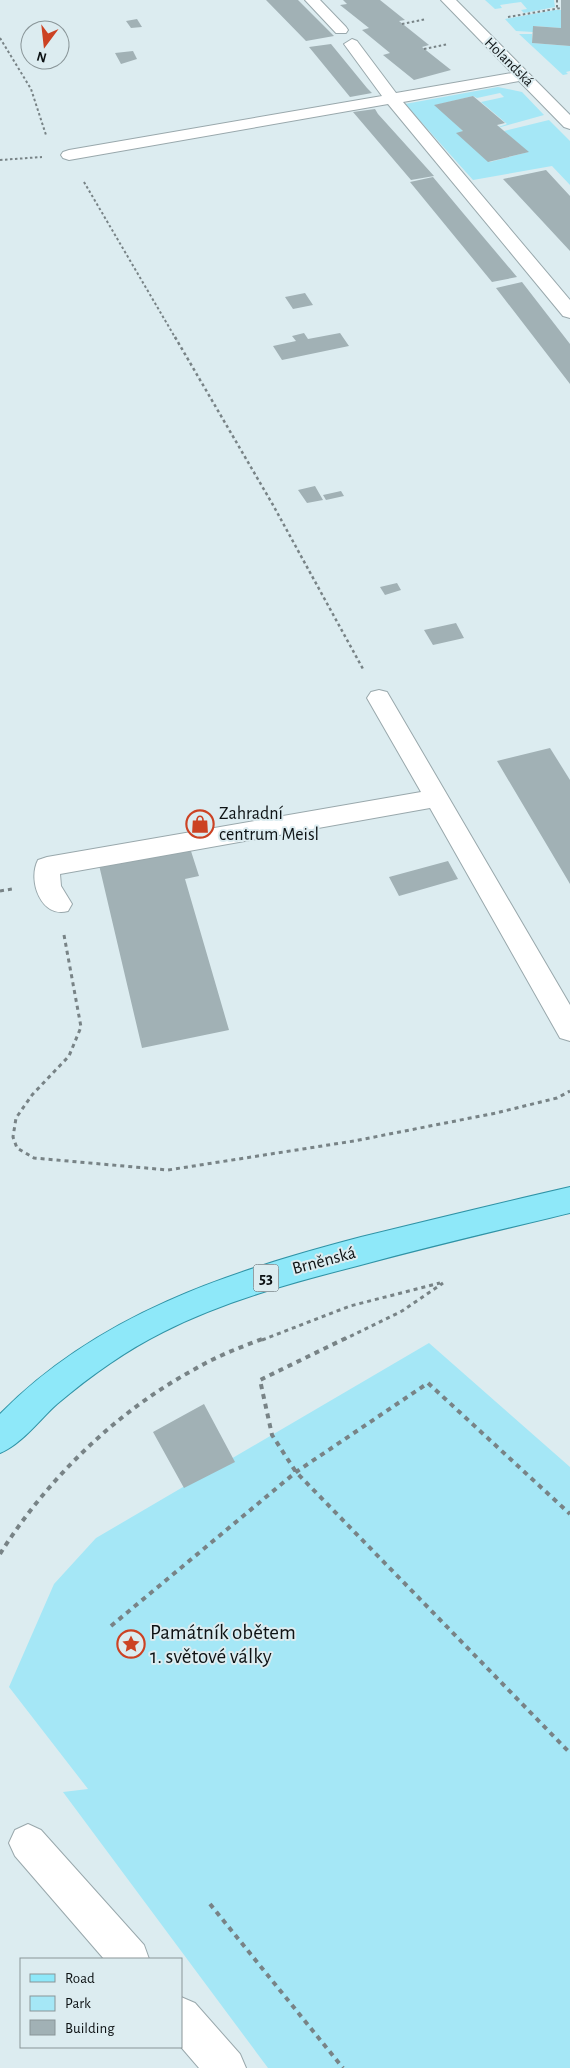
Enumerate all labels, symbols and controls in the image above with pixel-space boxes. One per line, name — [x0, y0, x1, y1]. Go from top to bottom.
north arrow — [20, 20, 70, 70]
street label: Holandská — [482, 35, 536, 89]
text: N — [35, 49, 48, 65]
place label: Zahradní centrum Meisl — [219, 805, 319, 844]
shop icon: Zahradní centrum Meisl — [185, 809, 215, 839]
street label: Brněnská — [290, 1244, 358, 1278]
road number: 53 — [254, 1264, 278, 1292]
place label: Památník obětem 1. světové války — [150, 1622, 296, 1667]
place icon: Památník obětem 1. světové války — [116, 1629, 146, 1659]
legend — [20, 1958, 182, 2048]
text: Road — [65, 1971, 95, 1986]
text: Park — [65, 1996, 91, 2011]
text: Building — [65, 2021, 115, 2036]

